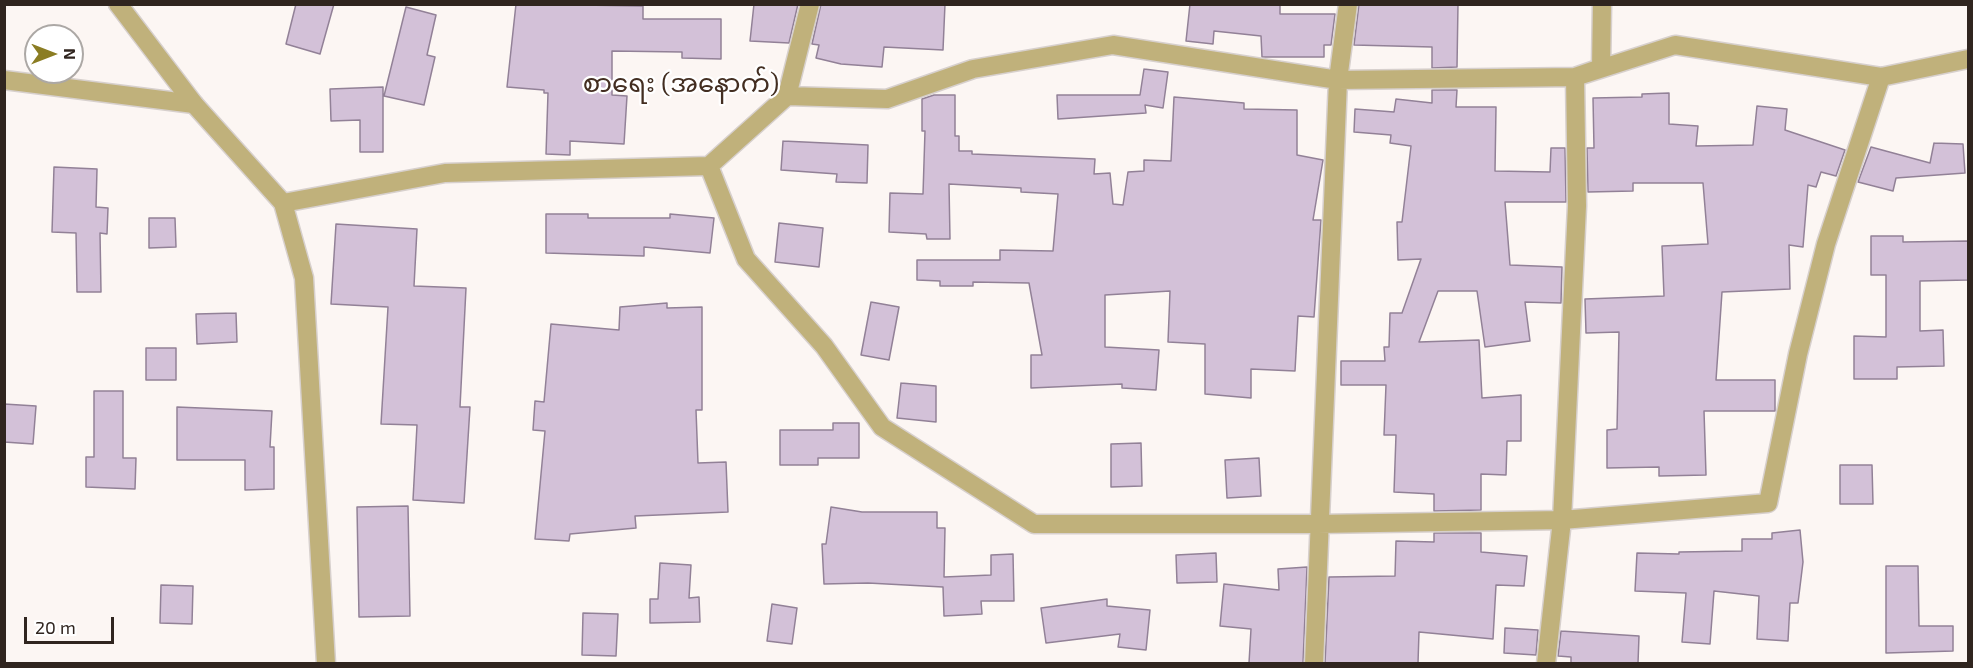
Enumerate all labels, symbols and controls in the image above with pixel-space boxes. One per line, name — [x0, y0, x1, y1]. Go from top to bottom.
north arrow — [24, 24, 84, 84]
text: N — [61, 48, 80, 60]
district label: စာရေး (အနောက်) — [583, 67, 779, 99]
scale bar — [27, 605, 117, 643]
text: 20 m — [35, 616, 76, 638]

